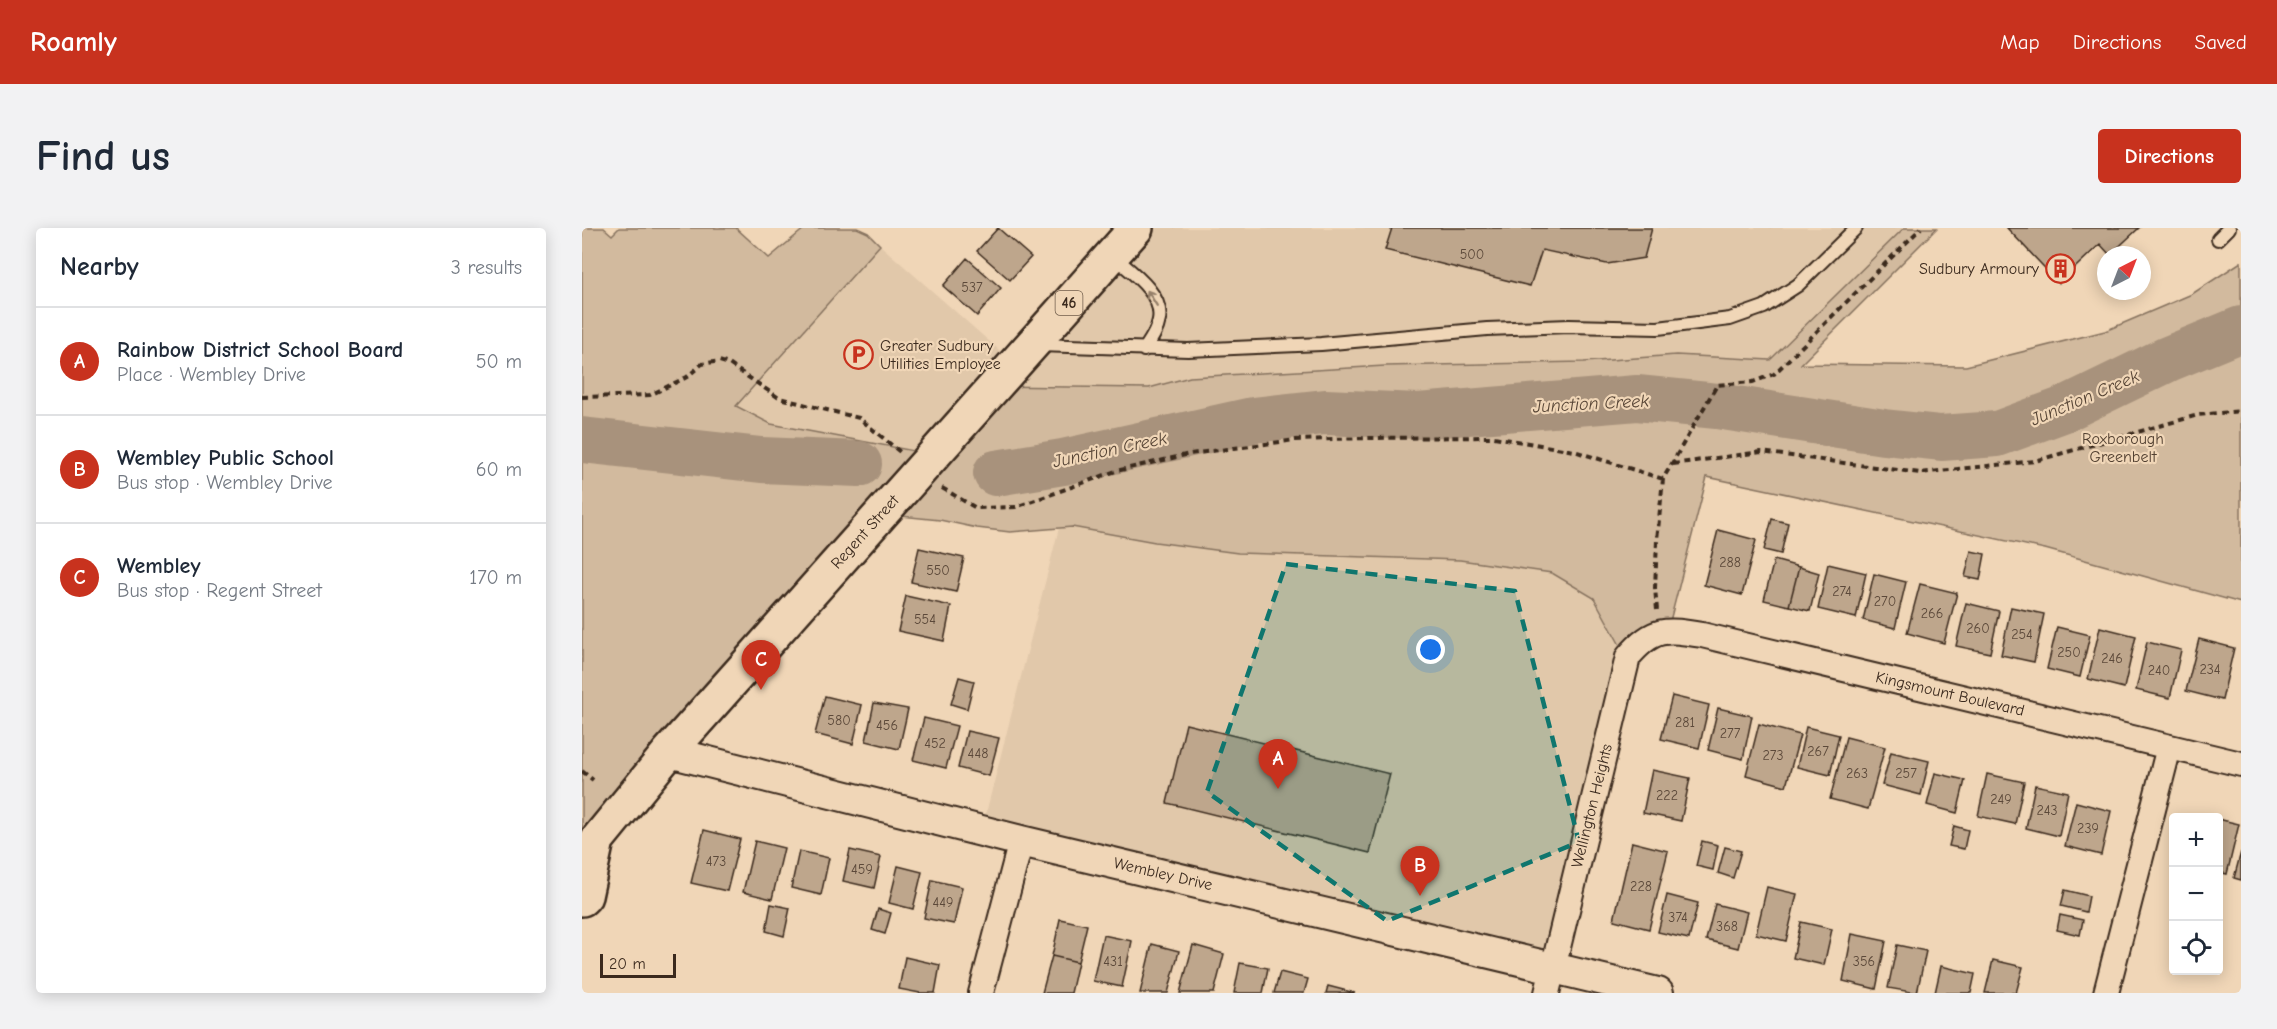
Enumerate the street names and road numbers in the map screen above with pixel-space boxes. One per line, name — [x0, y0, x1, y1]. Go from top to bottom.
road number: 46 — [1056, 291, 1082, 315]
street label: Regent Street — [827, 491, 903, 572]
street label: Kingsmount Boulevard — [1874, 668, 2026, 720]
street label: Wellington Heights — [1568, 742, 1616, 870]
street label: Wembley Drive — [1112, 854, 1214, 894]

